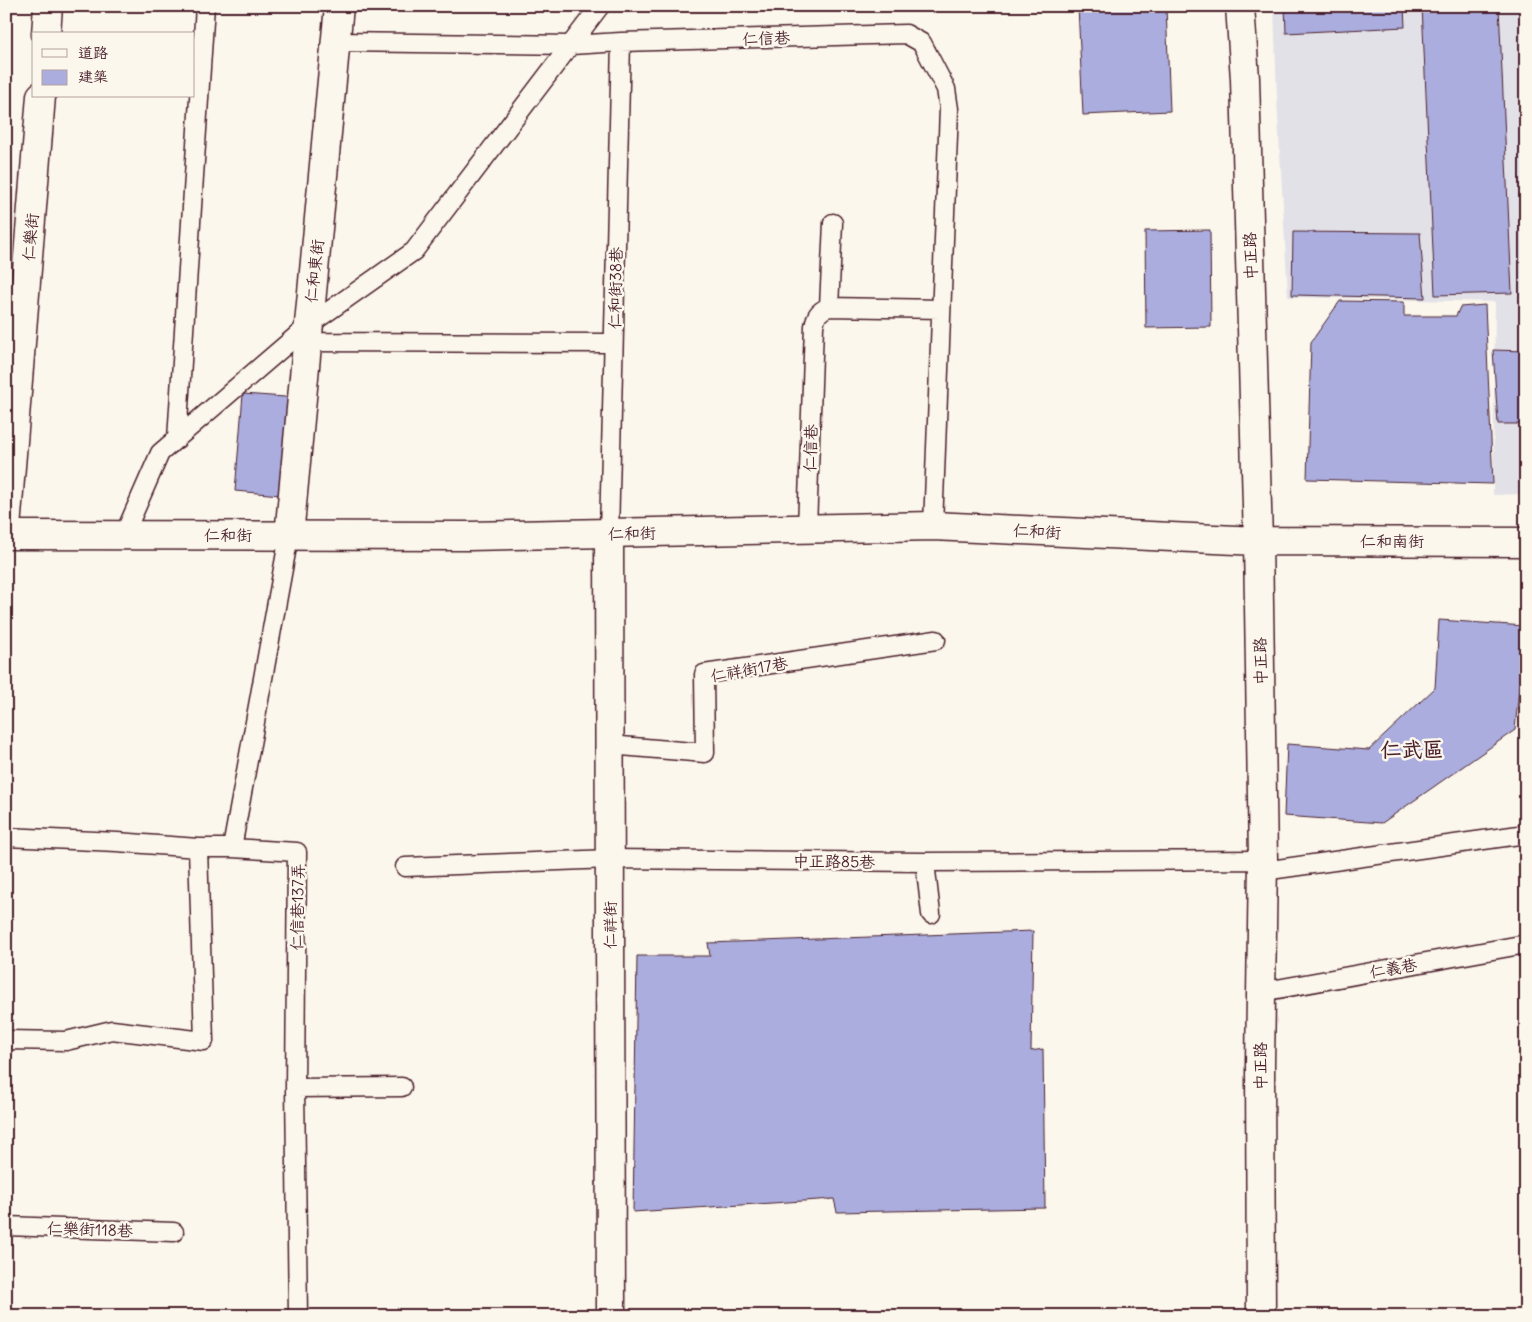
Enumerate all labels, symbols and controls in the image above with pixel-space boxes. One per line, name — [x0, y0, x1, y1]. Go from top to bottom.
street label: 仁信巷 — [742, 27, 790, 49]
legend — [32, 32, 195, 98]
text: 道路 — [78, 43, 108, 62]
text: 建築 — [78, 67, 108, 86]
street label: 仁樂街 — [18, 212, 42, 262]
street label: 中正路 — [1239, 232, 1261, 280]
street label: 仁和東街 — [301, 238, 327, 304]
street label: 仁和街38巷 — [604, 247, 626, 329]
street label: 仁信巷 — [799, 424, 821, 472]
street label: 仁和街 — [1013, 520, 1061, 542]
street label: 仁和街 — [608, 523, 656, 543]
street label: 仁和街 — [204, 525, 252, 545]
street label: 仁和南街 — [1360, 531, 1424, 551]
street label: 中正路 — [1250, 637, 1270, 685]
street label: 仁祥街17巷 — [709, 652, 789, 686]
district label: 仁武區 — [1381, 736, 1444, 763]
street label: 中正路85巷 — [793, 850, 875, 872]
street label: 仁信巷137弄 — [286, 863, 308, 951]
street label: 仁祥街 — [600, 901, 620, 949]
street label: 仁義巷 — [1368, 954, 1418, 982]
street label: 中正路 — [1250, 1042, 1270, 1090]
street label: 仁樂街118巷 — [47, 1218, 133, 1240]

